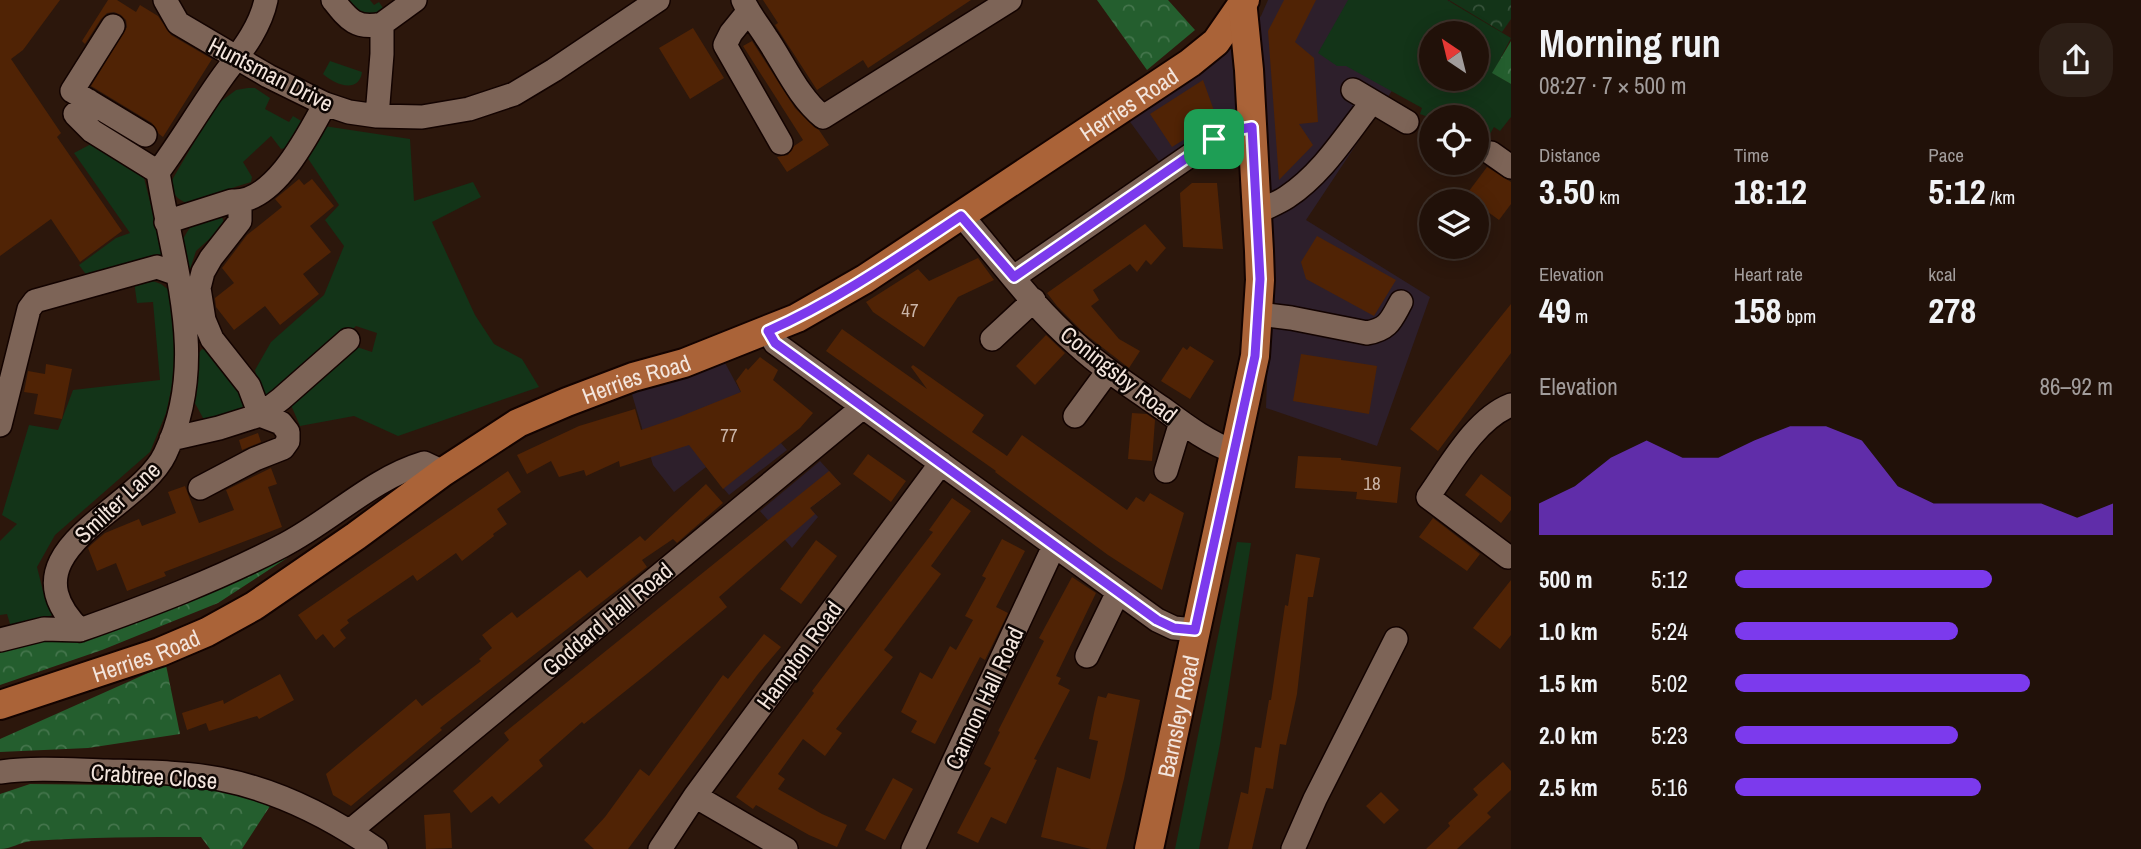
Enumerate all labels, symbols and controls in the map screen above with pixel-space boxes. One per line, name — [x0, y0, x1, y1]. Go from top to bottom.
text: Morning run — [1539, 18, 1721, 69]
north arrow — [1419, 21, 1489, 91]
map controls — [1419, 21, 1489, 259]
button: share — [2039, 23, 2113, 97]
street label: Huntsman Drive — [203, 29, 339, 119]
street label: Herries Road — [1073, 60, 1184, 148]
text: 08:27 · 7 × 500 m — [1539, 70, 1686, 101]
button: locate — [1419, 105, 1489, 175]
pin — [1184, 109, 1244, 169]
icon: arrive — [1195, 120, 1233, 158]
text: Distance — [1539, 142, 1600, 168]
text: Time — [1734, 142, 1769, 168]
text: Pace — [1928, 142, 1964, 168]
text: 3.50 — [1539, 168, 1595, 215]
text: 18:12 — [1734, 168, 1807, 215]
text: 5:12 — [1928, 168, 1986, 215]
text: km — [1595, 184, 1620, 210]
text: /km — [1986, 184, 2015, 210]
button: layers — [1419, 189, 1489, 259]
text: Elevation — [1539, 261, 1604, 287]
text: Heart rate — [1734, 261, 1803, 287]
text: kcal — [1928, 261, 1956, 287]
text: 49 — [1539, 287, 1571, 334]
text: 158 — [1734, 287, 1782, 334]
text: 278 — [1928, 287, 1976, 334]
house number: 47 — [901, 297, 919, 323]
text: m — [1571, 303, 1588, 329]
text: bpm — [1782, 303, 1816, 329]
street label: Coningsby Road — [1054, 319, 1184, 429]
street label: Herries Road — [577, 346, 695, 411]
text: Elevation — [1539, 371, 1618, 402]
text: 86–92 m — [2040, 371, 2113, 402]
house number: 77 — [720, 422, 738, 448]
street label: Smilter Lane — [67, 454, 167, 550]
house number: 18 — [1363, 470, 1381, 496]
street label: Goddard Hall Road — [535, 555, 679, 683]
text: 500 m — [1539, 564, 1592, 595]
text: 5:12 — [1651, 564, 1688, 595]
street label: Hampton Road — [749, 595, 849, 715]
text: 1.0 km — [1539, 616, 1598, 647]
text: 5:24 — [1651, 616, 1688, 647]
street label: Herries Road — [88, 621, 204, 689]
street label: Cannon Hall Road — [937, 622, 1031, 774]
street label: Barnsley Road — [1149, 652, 1206, 780]
text: 1.5 km — [1539, 668, 1598, 699]
text: 5:02 — [1651, 668, 1688, 699]
text: 2.0 km — [1539, 720, 1598, 751]
text: 5:23 — [1651, 720, 1688, 751]
street label: Crabtree Close — [90, 756, 218, 796]
text: 2.5 km — [1539, 772, 1598, 803]
text: 5:16 — [1651, 772, 1688, 803]

